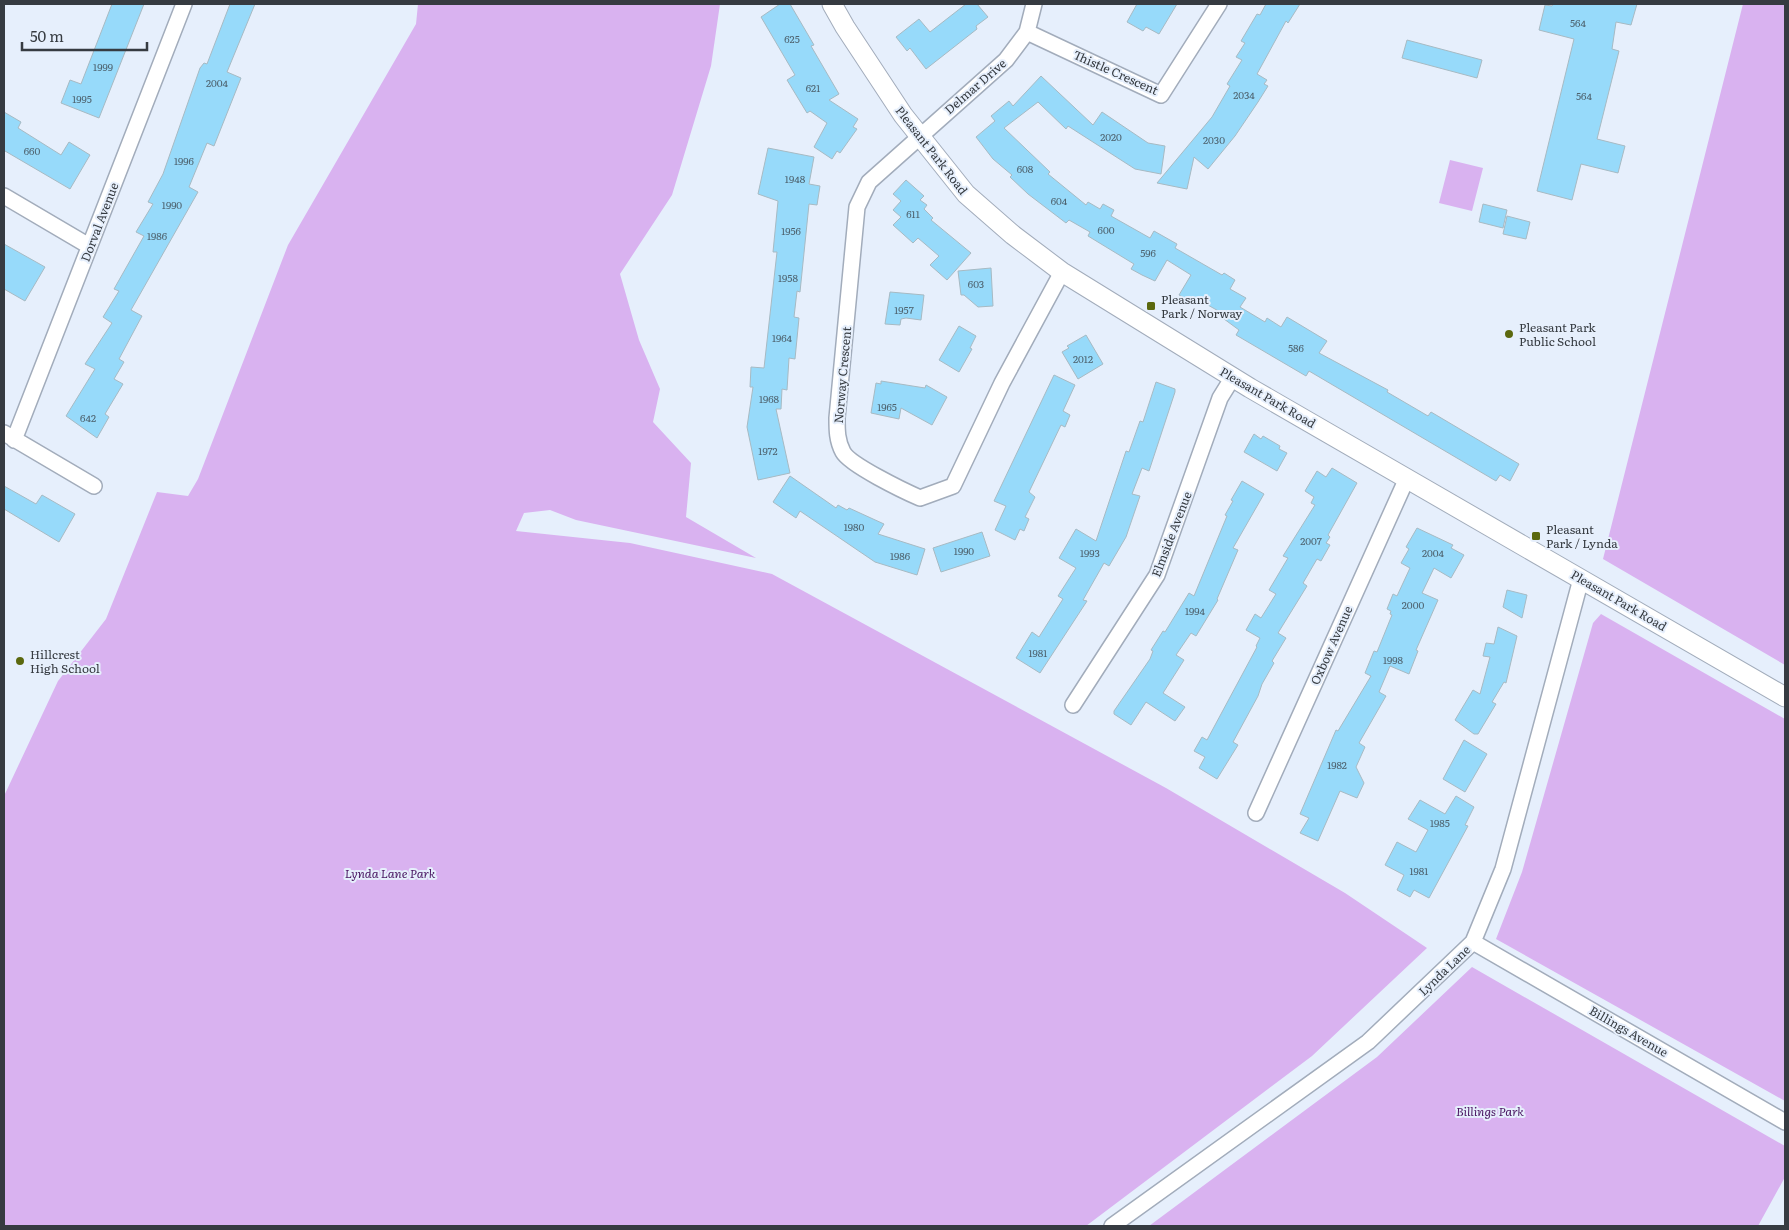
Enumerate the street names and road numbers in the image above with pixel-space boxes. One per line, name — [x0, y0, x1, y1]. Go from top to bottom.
street label: Thistle Crescent — [1071, 45, 1162, 99]
street label: Delmar Drive — [940, 54, 1010, 118]
street label: Pleasant Park Road — [892, 102, 973, 199]
street label: Dorval Avenue — [76, 180, 122, 264]
street label: Norway Crescent — [829, 326, 855, 424]
street label: Pleasant Park Road — [1217, 362, 1320, 432]
street label: Elmside Avenue — [1146, 489, 1196, 579]
street label: Pleasant Park Road — [1568, 565, 1671, 635]
street label: Oxbow Avenue — [1306, 603, 1356, 687]
street label: Lynda Lane — [1414, 941, 1474, 999]
street label: Billings Avenue — [1586, 1001, 1672, 1061]

